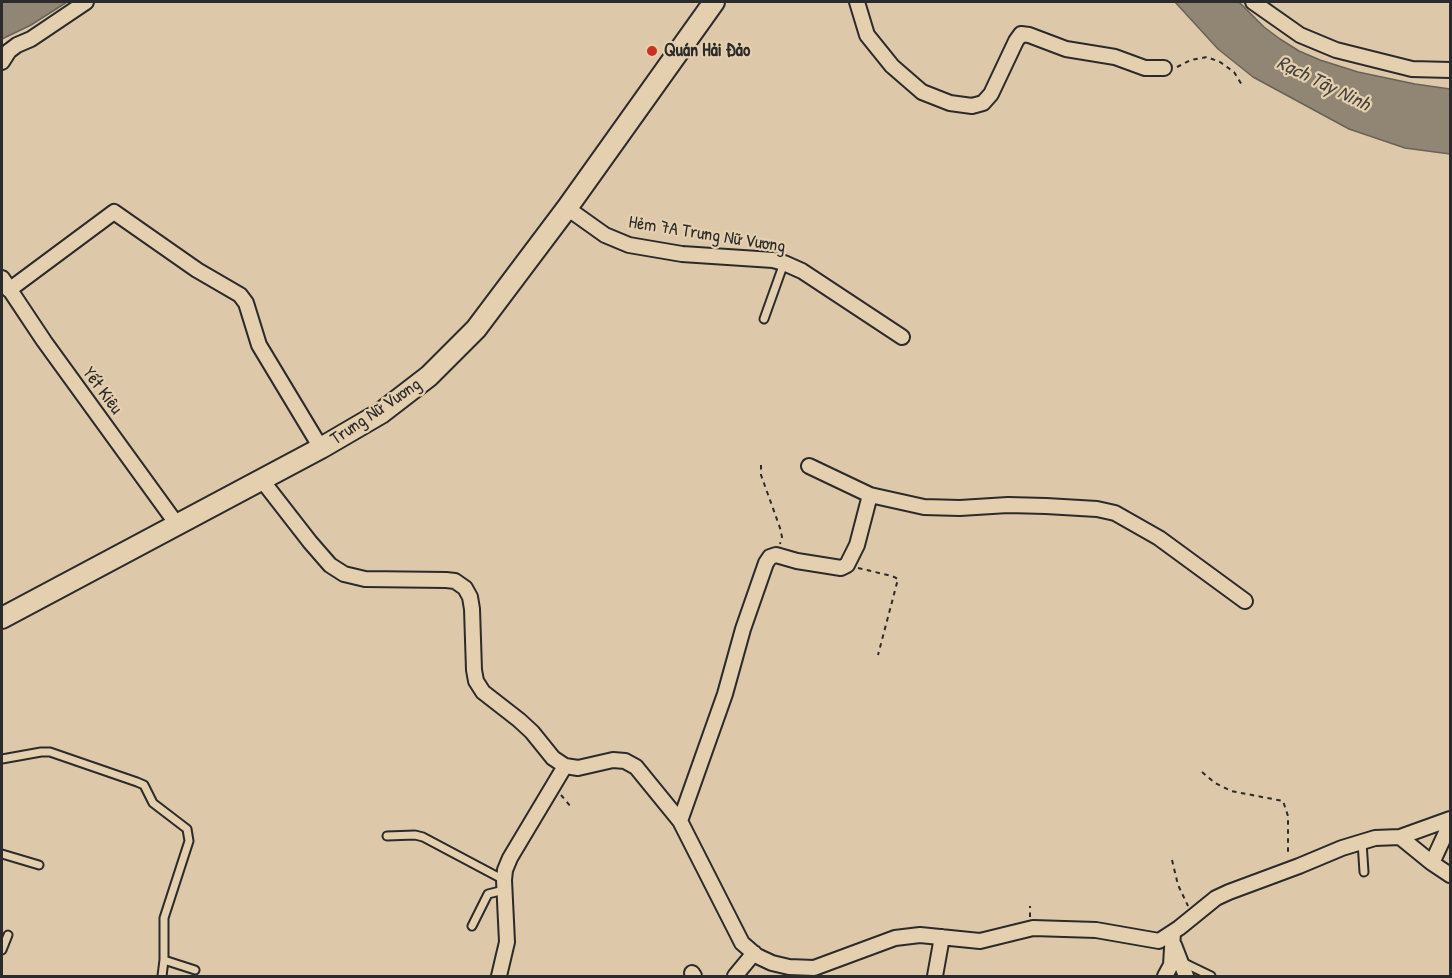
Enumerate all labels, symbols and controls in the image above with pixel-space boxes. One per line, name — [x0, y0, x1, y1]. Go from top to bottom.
place label: Quán Hải Đảo — [664, 40, 750, 62]
marker: Quán Hải Đảo — [645, 44, 659, 58]
water label: Rạch Tây Ninh — [1273, 51, 1373, 117]
street label: Hẻm 7A Trưng Nữ Vương — [627, 212, 787, 258]
street label: Yết Kiêu — [77, 363, 127, 419]
street label: Trưng Nữ Vương — [327, 374, 425, 450]

